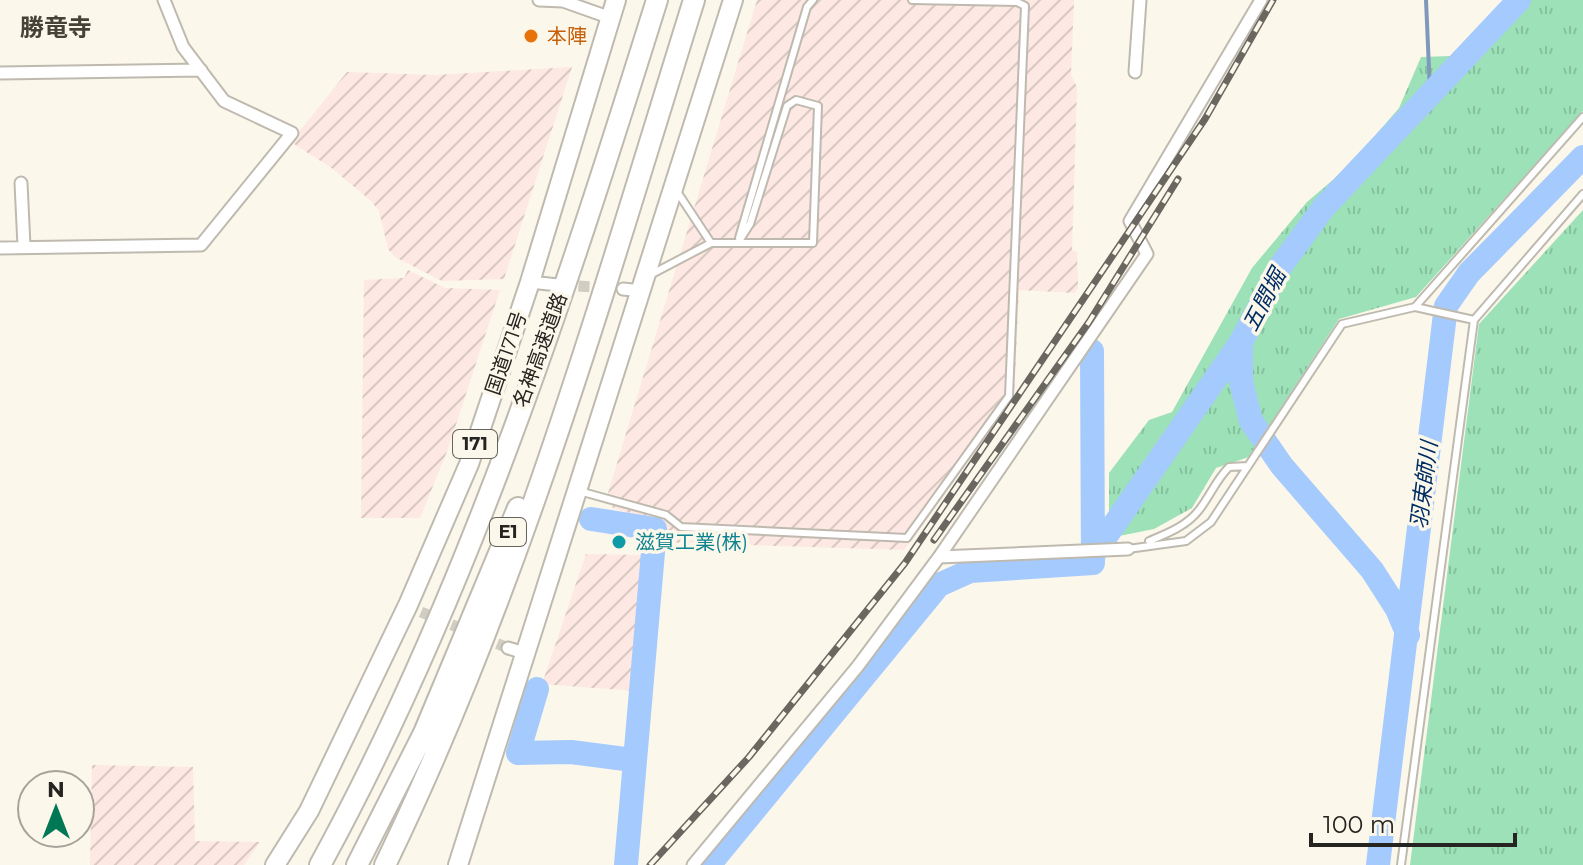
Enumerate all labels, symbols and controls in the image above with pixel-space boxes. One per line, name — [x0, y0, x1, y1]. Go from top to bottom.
district label: 勝竜寺 — [20, 13, 92, 42]
place label: 本陣 — [547, 24, 587, 48]
marker: 本陣 — [522, 27, 540, 45]
water label: 五間堀 — [1237, 262, 1293, 335]
street label: 名神高速道路 — [508, 290, 572, 410]
street label: 国道171号 — [481, 308, 531, 398]
road number: 171 — [453, 430, 497, 458]
water label: 羽束師川 — [1405, 438, 1443, 530]
road number: E1 — [490, 518, 526, 546]
place label: 滋賀工業(株) — [635, 530, 748, 554]
marker: 滋賀工業(株) — [610, 533, 628, 551]
north arrow — [16, 769, 96, 849]
text: N — [47, 776, 65, 803]
scale bar — [1311, 797, 1515, 847]
text: 100 m — [1323, 810, 1395, 839]

